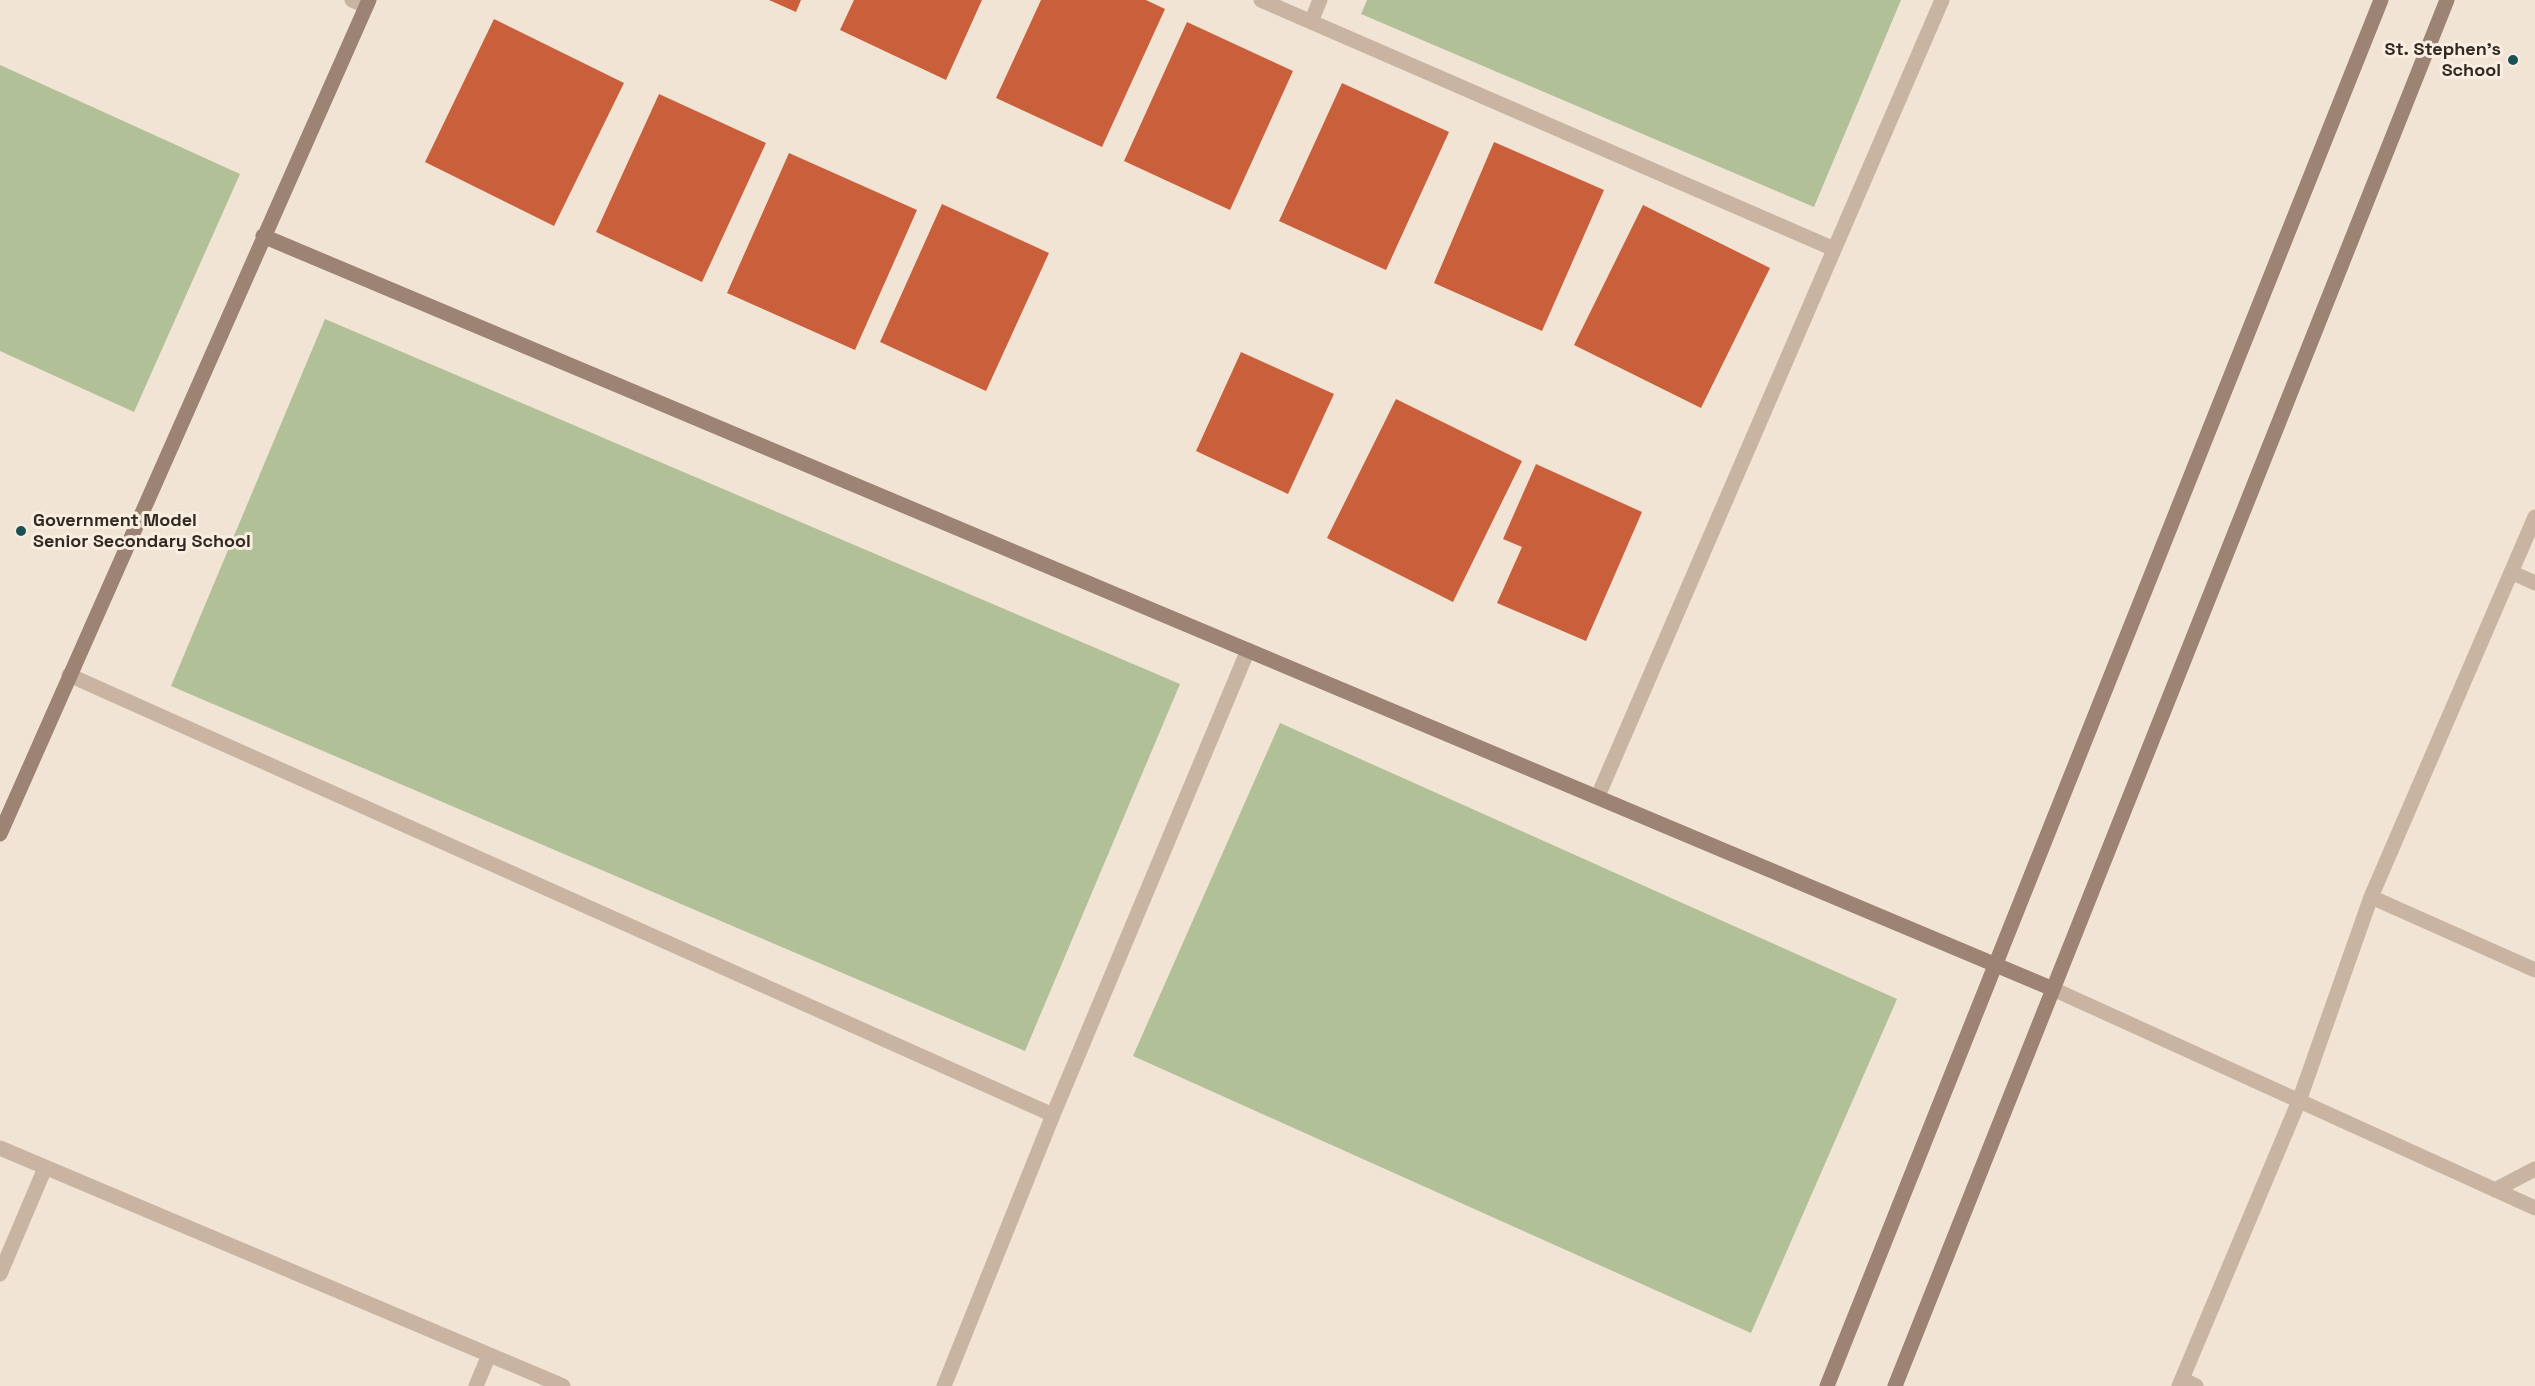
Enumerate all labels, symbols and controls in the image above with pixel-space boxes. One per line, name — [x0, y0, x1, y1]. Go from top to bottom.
place label: St. Stephen's School — [2385, 39, 2501, 82]
marker: St. Stephen's School — [2506, 53, 2520, 67]
place label: Government Model Senior Secondary School — [33, 510, 251, 552]
marker: Government Model Senior Secondary School — [14, 524, 28, 538]

